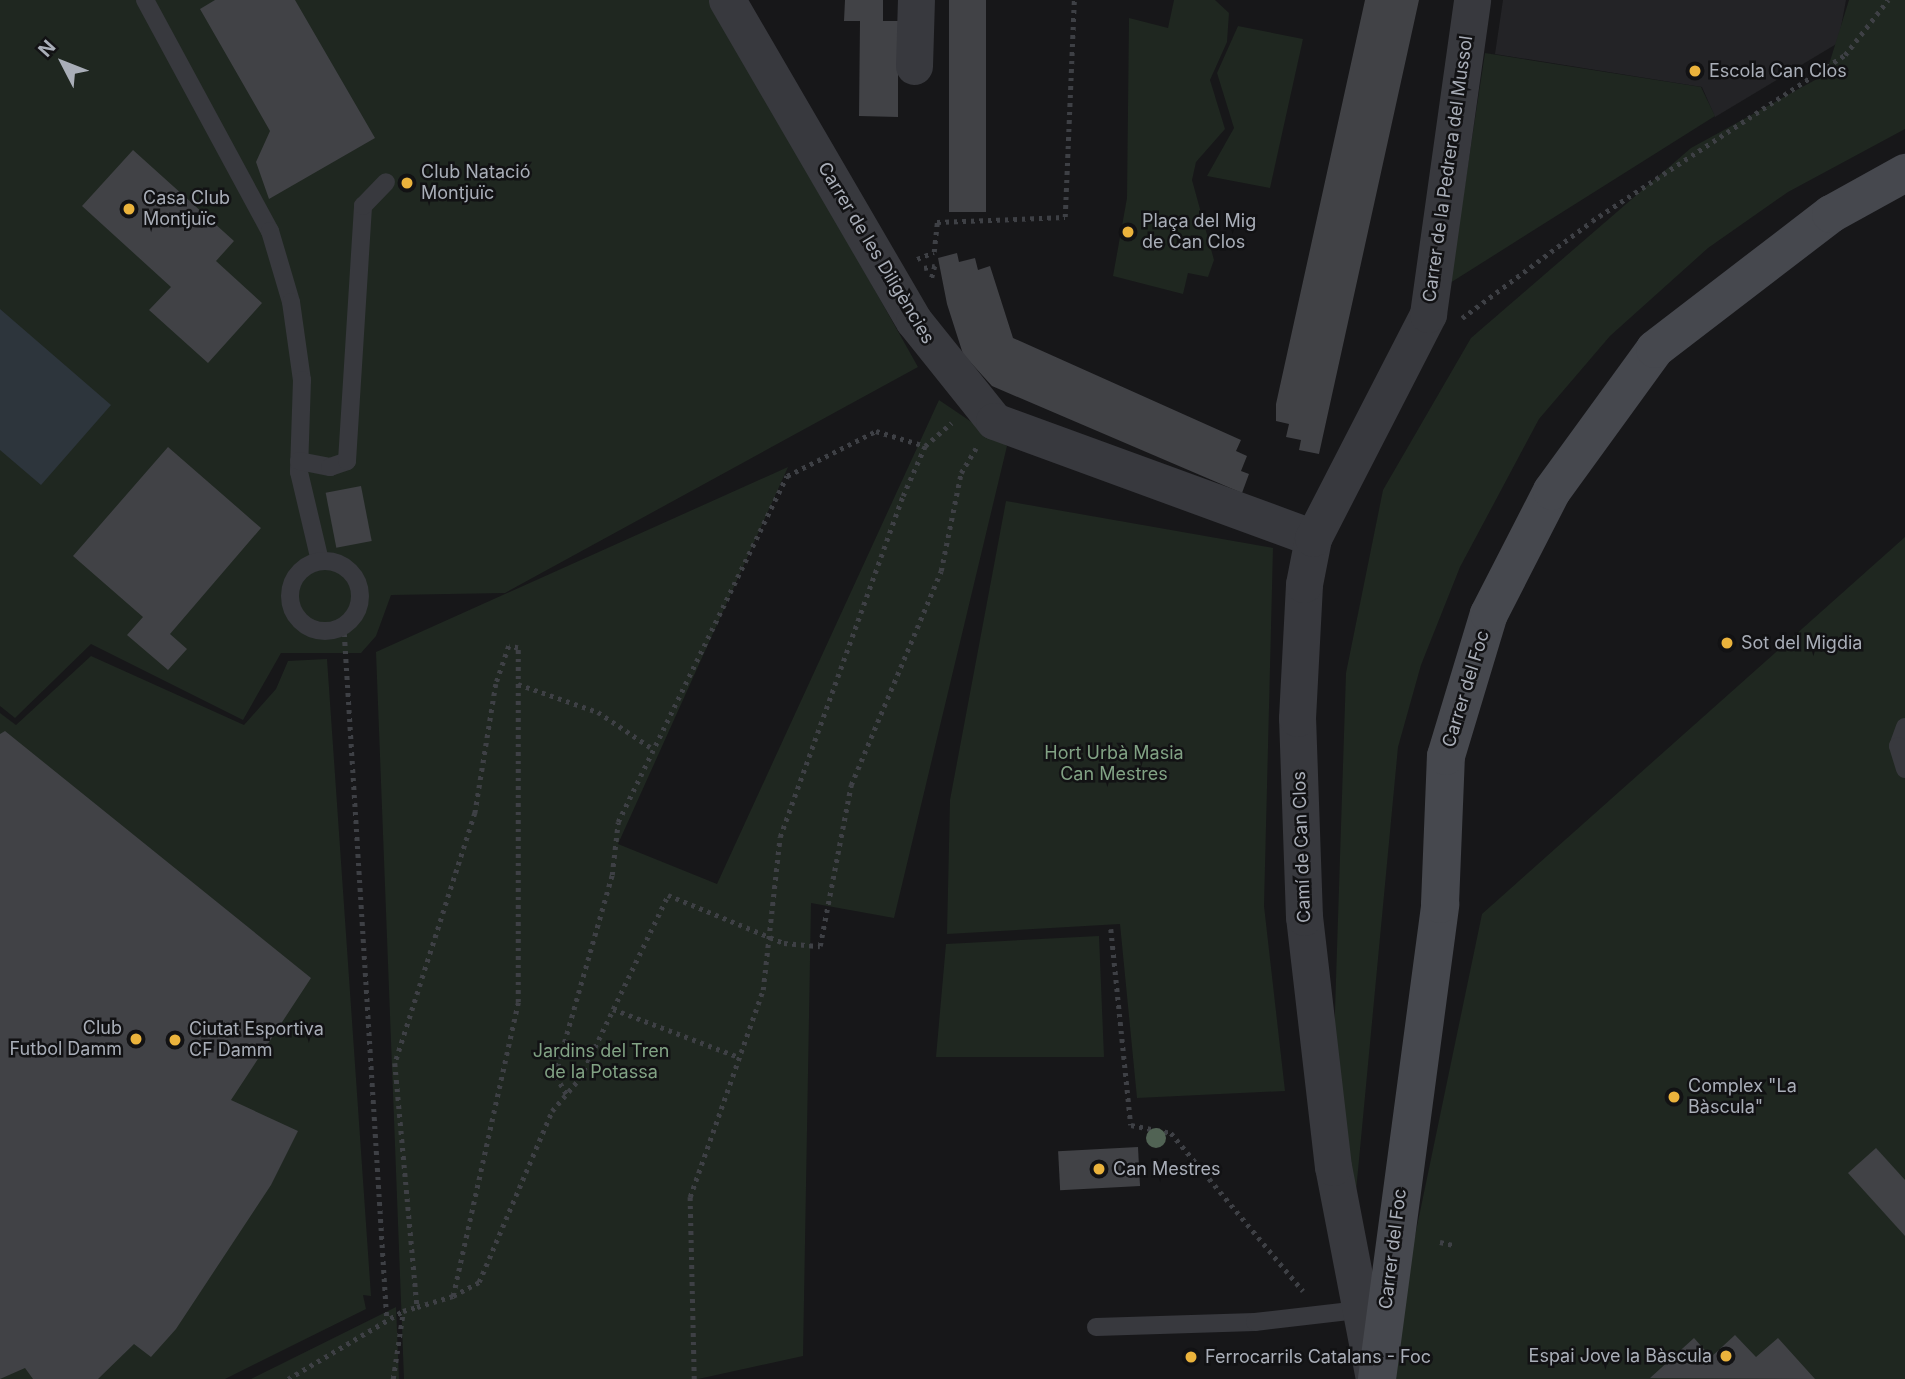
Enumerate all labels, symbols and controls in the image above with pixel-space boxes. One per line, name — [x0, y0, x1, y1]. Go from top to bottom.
north arrow — [28, 28, 98, 98]
street label: Carrer de la Pedrera del Mussol — [1419, 34, 1477, 304]
text: N — [34, 36, 60, 62]
place label: Escola Can Clos — [1709, 60, 1847, 82]
marker: Escola Can Clos — [1687, 63, 1703, 79]
street label: Carrer de les Diligències — [813, 158, 939, 348]
place label: Club Natació Montjuïc — [421, 162, 530, 204]
marker: Club Natació Montjuïc — [399, 175, 415, 191]
place label: Casa Club Montjuïc — [143, 188, 230, 230]
marker: Casa Club Montjuïc — [121, 201, 137, 217]
place label: Plaça del Mig de Can Clos — [1142, 211, 1256, 254]
marker: Plaça del Mig de Can Clos — [1120, 224, 1136, 240]
street label: Carrer del Foc — [1438, 628, 1494, 750]
place label: Sot del Migdia — [1741, 632, 1862, 654]
marker: Sot del Migdia — [1719, 635, 1735, 651]
park label: Hort Urbà Masia Can Mestres — [1044, 743, 1184, 786]
street label: Camí de Can Clos — [1289, 771, 1315, 923]
place label: Club Futbol Damm — [10, 1018, 122, 1060]
place label: Ciutat Esportiva CF Damm — [189, 1019, 324, 1062]
marker: Club Futbol Damm — [128, 1031, 144, 1047]
marker: Ciutat Esportiva CF Damm — [167, 1032, 183, 1048]
park label: Jardins del Tren de la Potassa — [533, 1041, 669, 1084]
place label: Complex "La Bàscula" — [1688, 1076, 1797, 1118]
marker: Complex "La Bàscula" — [1666, 1089, 1682, 1105]
place label: Can Mestres — [1113, 1158, 1221, 1180]
marker: Can Mestres — [1091, 1161, 1107, 1177]
street label: Carrer del Foc — [1375, 1188, 1411, 1310]
place label: Espai Jove la Bàscula — [1529, 1345, 1712, 1367]
place label: Ferrocarrils Catalans - Foc — [1205, 1346, 1431, 1368]
marker: Espai Jove la Bàscula — [1718, 1348, 1734, 1364]
marker: Ferrocarrils Catalans - Foc — [1183, 1349, 1199, 1365]

